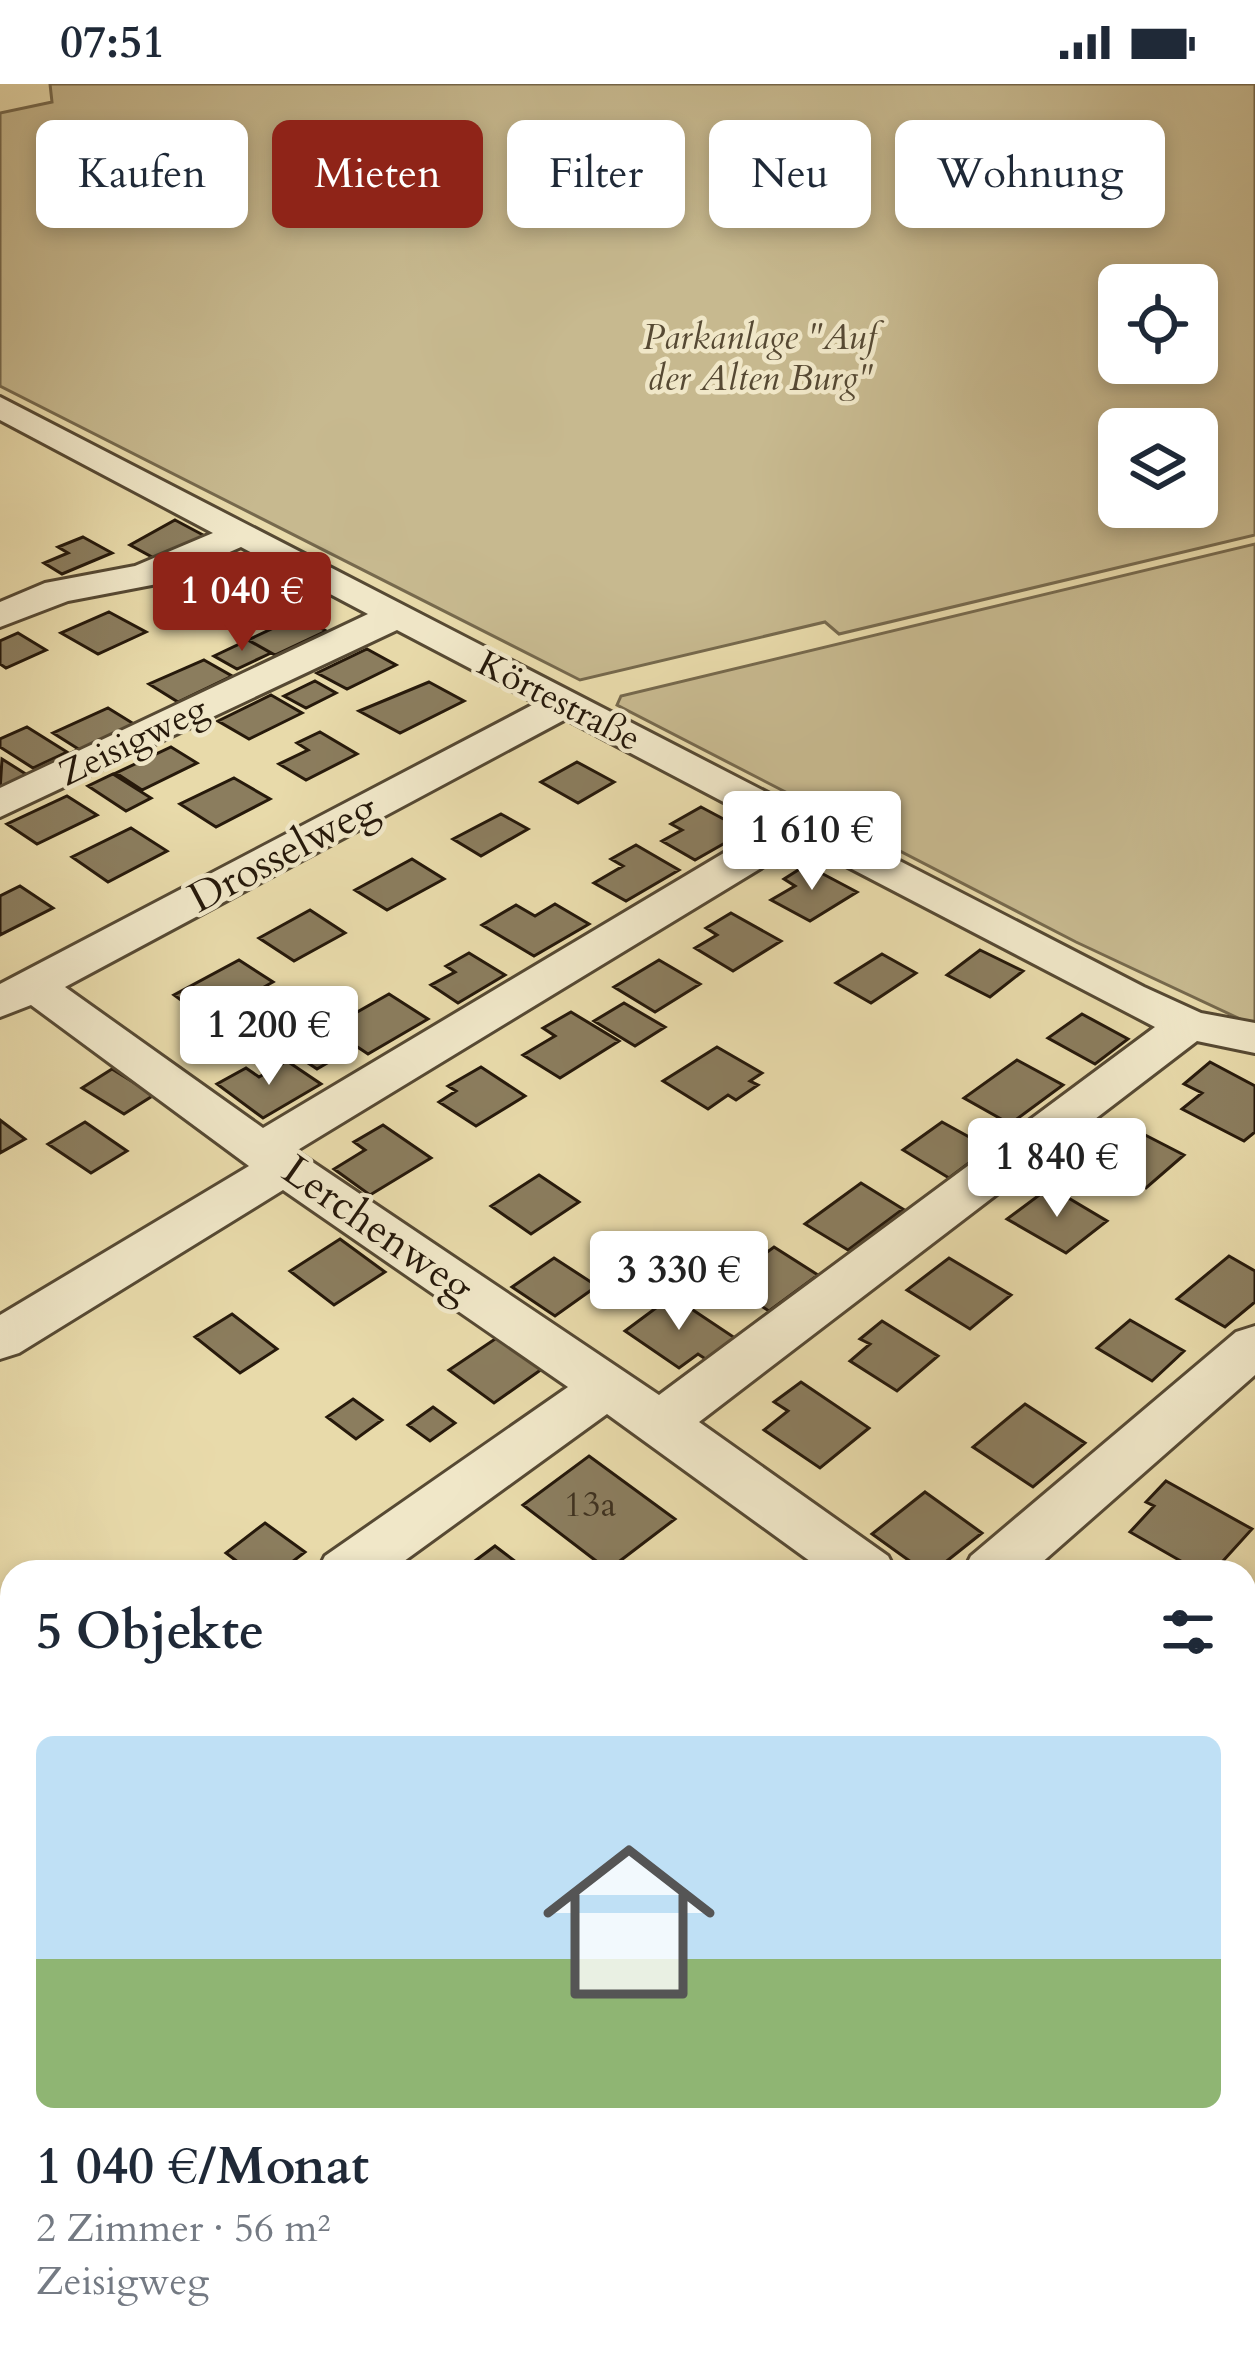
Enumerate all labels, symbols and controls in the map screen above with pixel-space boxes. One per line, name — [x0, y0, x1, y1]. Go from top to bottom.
text: 07:51 — [60, 12, 165, 73]
chip: Kaufen — [36, 120, 248, 228]
chip: Mieten — [272, 120, 483, 228]
chip: Filter — [507, 120, 685, 228]
chip: Neu — [709, 120, 871, 228]
chip: Wohnung — [895, 120, 1165, 228]
map controls — [1098, 264, 1218, 528]
button: locate — [1098, 264, 1218, 384]
park label: Parkanlage "Auf der Alten Burg" — [643, 313, 884, 403]
button: layers — [1098, 408, 1218, 528]
pin: 1 040 € — [131, 552, 353, 654]
text: 1 040 € — [180, 564, 304, 617]
street label: Körtestraße — [469, 639, 649, 763]
street label: Zeisigweg — [50, 684, 216, 798]
street label: Drosselweg — [179, 779, 388, 927]
pin: 1 610 € — [701, 791, 923, 893]
text: 1 610 € — [750, 803, 874, 856]
pin: 1 200 € — [158, 986, 380, 1088]
text: 1 200 € — [207, 998, 331, 1051]
pin: 1 840 € — [946, 1118, 1168, 1220]
text: 1 840 € — [995, 1130, 1119, 1183]
street label: Lerchenweg — [271, 1142, 485, 1316]
pin: 3 330 € — [568, 1231, 790, 1333]
text: 3 330 € — [617, 1243, 741, 1296]
house number: 13a — [564, 1480, 617, 1529]
text: 5 Objekte — [36, 1597, 264, 1667]
icon: filters — [1155, 1599, 1221, 1665]
icon: home — [521, 1814, 737, 2030]
text: 1 040 €/Monat — [36, 2132, 369, 2202]
text: 2 Zimmer · 56 m² — [36, 2202, 330, 2255]
text: Zeisigweg — [36, 2255, 209, 2308]

